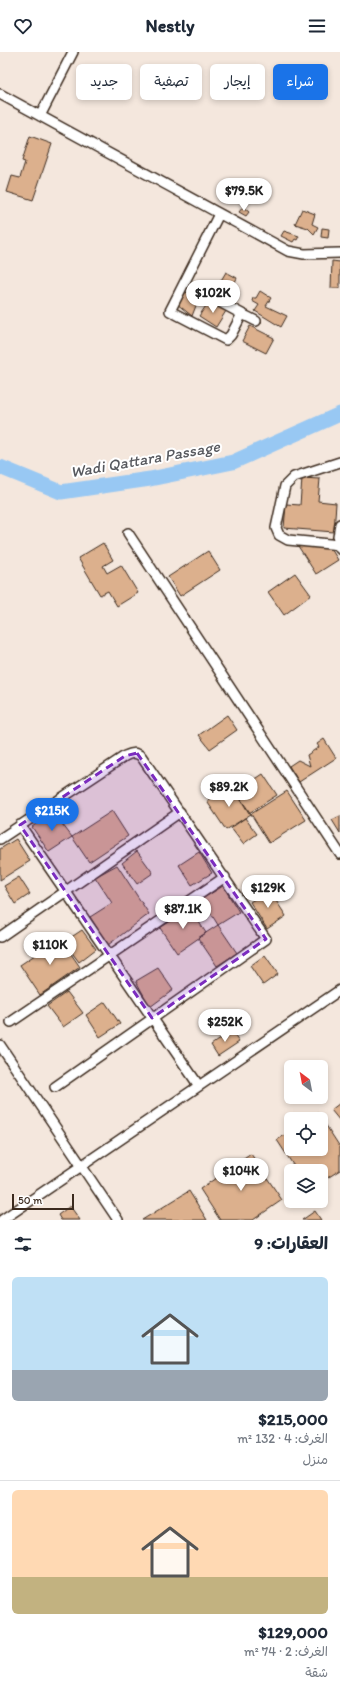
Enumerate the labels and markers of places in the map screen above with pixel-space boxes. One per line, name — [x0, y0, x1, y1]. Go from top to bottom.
pin: $79.5K — [211, 178, 277, 212]
pin: $102K — [185, 280, 241, 314]
pin: $89.2K — [196, 774, 262, 808]
pin: $215K — [24, 798, 80, 832]
pin: $129K — [240, 875, 296, 909]
pin: $87.1K — [150, 896, 216, 930]
pin: $110K — [22, 932, 78, 966]
pin: $252K — [197, 1009, 253, 1043]
pin: $104K — [213, 1158, 269, 1192]

